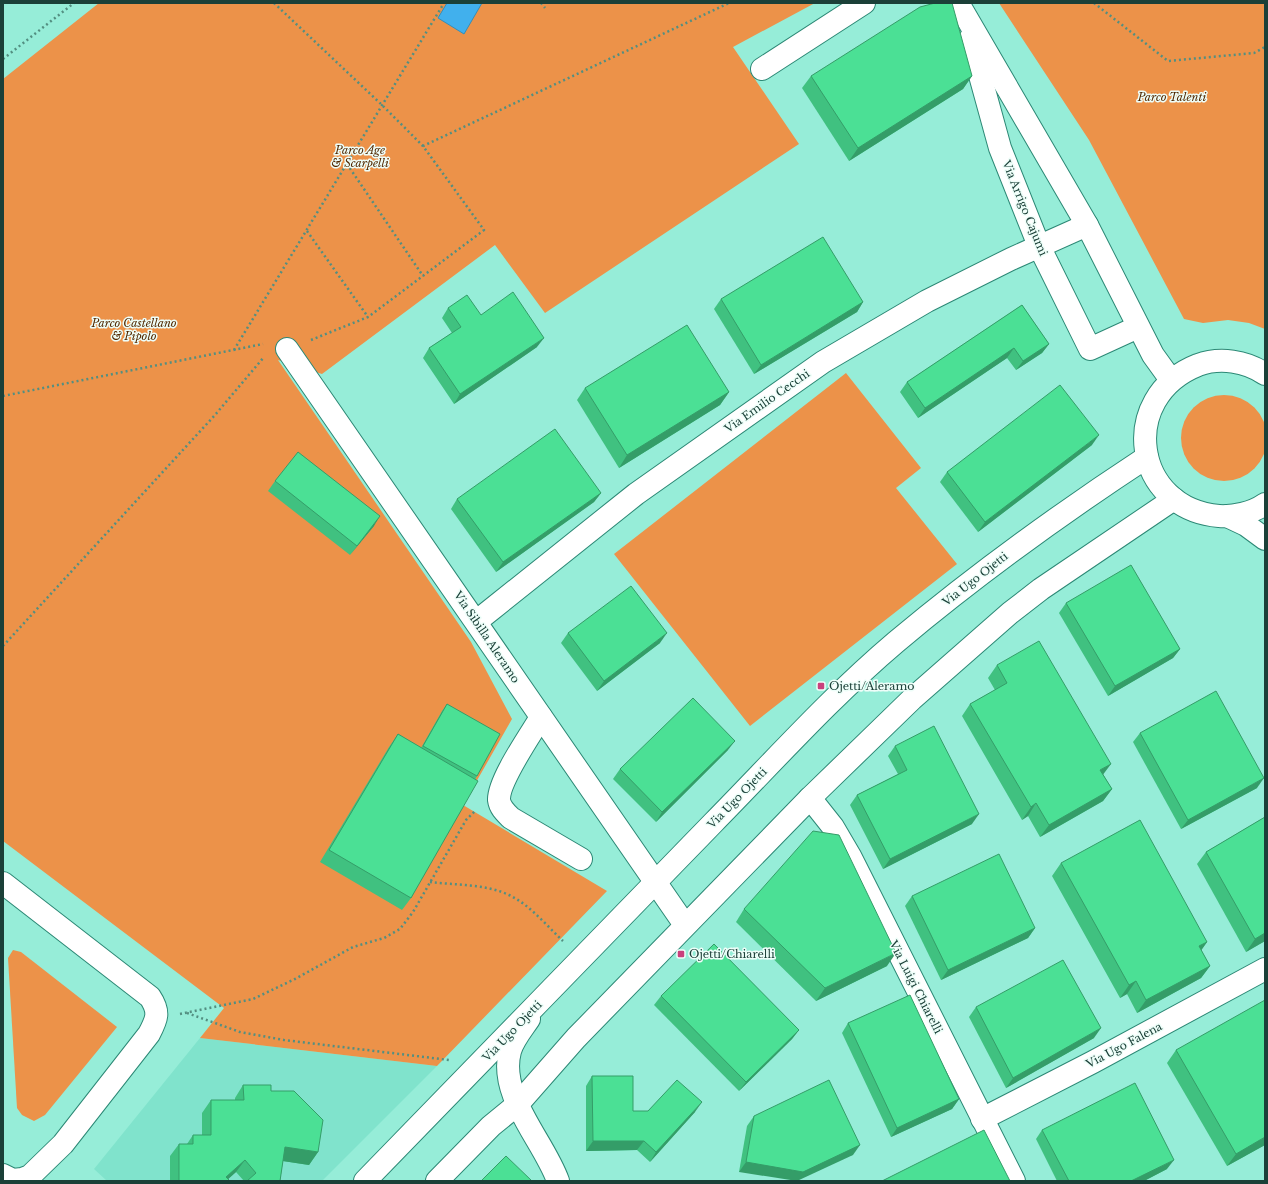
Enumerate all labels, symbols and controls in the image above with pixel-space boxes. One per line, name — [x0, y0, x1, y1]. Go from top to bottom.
park label: Parco Talenti — [1137, 90, 1206, 104]
park label: Parco Age & Scarpelli — [331, 143, 389, 170]
street label: Via Arrigo Cajumi — [999, 157, 1051, 258]
park label: Parco Castellano & Pipolo — [90, 316, 177, 343]
street label: Via Emilio Cecchi — [721, 366, 813, 436]
street label: Via Ugo Ojetti — [939, 549, 1011, 610]
street label: Via Sibilla Aleramo — [451, 588, 523, 686]
place label: Ojetti/Aleramo — [829, 679, 914, 693]
marker: Ojetti/Aleramo — [816, 681, 826, 691]
street label: Via Ugo Ojetti — [704, 764, 770, 832]
street label: Via Luigi Chiarelli — [886, 937, 946, 1036]
place label: Ojetti/Chiarelli — [689, 947, 775, 961]
marker: Ojetti/Chiarelli — [676, 949, 686, 959]
street label: Via Ugo Ojetti — [479, 997, 545, 1065]
street label: Via Ugo Falena — [1083, 1019, 1165, 1071]

